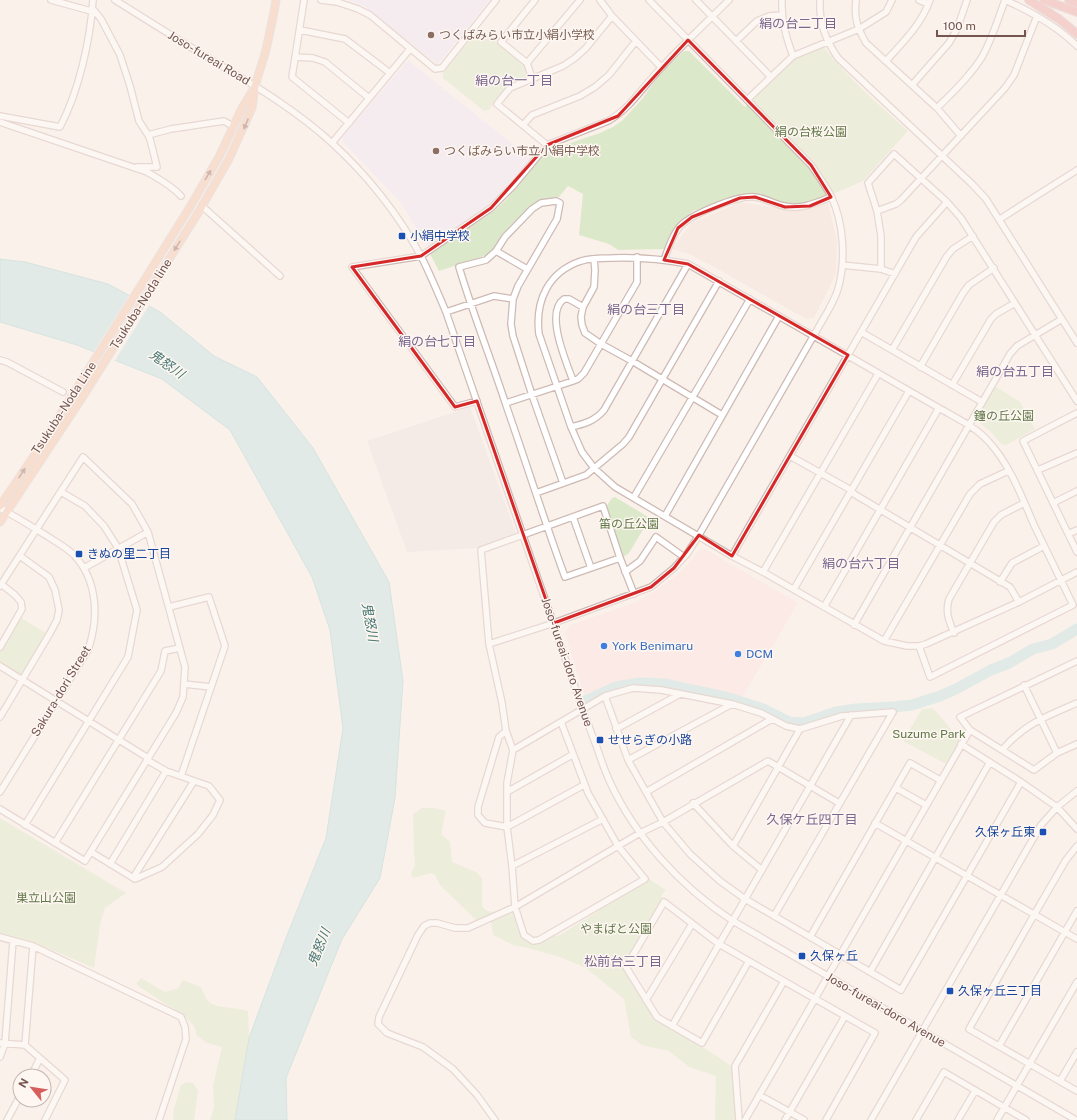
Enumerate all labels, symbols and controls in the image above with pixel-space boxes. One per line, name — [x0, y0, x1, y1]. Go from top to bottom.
scale bar — [937, 12, 1025, 38]
district label: 絹の台二丁目 — [759, 16, 837, 31]
text: 100 m — [943, 19, 976, 33]
street label: Joso-fureai Road — [166, 28, 252, 88]
place label: つくばみらい市立小絹小学校 — [439, 28, 595, 42]
marker: つくばみらい市立小絹小学校 — [426, 30, 436, 40]
district label: 絹の台一丁目 — [475, 73, 553, 88]
one-way arrow — [242, 118, 248, 130]
park label: 絹の台桜公園 — [775, 125, 847, 139]
place label: つくばみらい市立小絹中学校 — [444, 144, 600, 158]
marker: つくばみらい市立小絹中学校 — [431, 146, 441, 156]
one-way arrow — [205, 169, 212, 181]
place label: 小絹中学校 — [410, 229, 470, 243]
marker: 小絹中学校 — [397, 231, 407, 241]
one-way arrow — [173, 241, 181, 251]
street label: Tsukuba-Noda line — [107, 256, 175, 352]
district label: 絹の台三丁目 — [607, 302, 685, 317]
district label: 絹の台七丁目 — [398, 334, 476, 349]
water label: 鬼怒川 — [147, 347, 189, 382]
street label: Tsukuba-Noda Line — [29, 359, 99, 457]
district label: 絹の台五丁目 — [976, 364, 1054, 379]
park label: 鐘の丘公園 — [974, 409, 1034, 423]
one-way arrow — [18, 468, 25, 479]
park label: 笛の丘公園 — [599, 517, 659, 531]
place label: きぬの里二丁目 — [87, 547, 171, 561]
marker: きぬの里二丁目 — [74, 549, 84, 559]
district label: 絹の台六丁目 — [822, 556, 900, 571]
street label: Joso-fureai-doro Avenue — [538, 596, 596, 729]
water label: 鬼怒川 — [359, 601, 381, 644]
place label: York Benimaru — [612, 639, 693, 653]
marker: York Benimaru — [599, 641, 609, 651]
street label: Sakura-dori Street — [28, 643, 94, 739]
place label: DCM — [746, 647, 773, 661]
marker: DCM — [733, 649, 743, 659]
park label: Suzume Park — [892, 727, 966, 741]
place label: せせらぎの小路 — [608, 733, 692, 747]
marker: せせらぎの小路 — [595, 735, 605, 745]
district label: 久保ケ丘四丁目 — [766, 812, 858, 827]
place label: 久保ヶ丘東 — [975, 825, 1035, 839]
marker: 久保ヶ丘東 — [1038, 827, 1048, 837]
park label: 巣立山公園 — [16, 891, 76, 905]
park label: やまばと公園 — [580, 922, 652, 936]
water label: 鬼怒川 — [305, 924, 334, 968]
place label: 久保ヶ丘 — [810, 949, 858, 963]
marker: 久保ヶ丘 — [797, 951, 807, 961]
district label: 松前台三丁目 — [584, 954, 662, 969]
street label: Joso-fureai-doro Avenue — [824, 970, 948, 1050]
place label: 久保ヶ丘三丁目 — [958, 984, 1042, 998]
marker: 久保ヶ丘三丁目 — [945, 986, 955, 996]
north arrow — [12, 1068, 52, 1108]
text: N — [16, 1076, 31, 1090]

